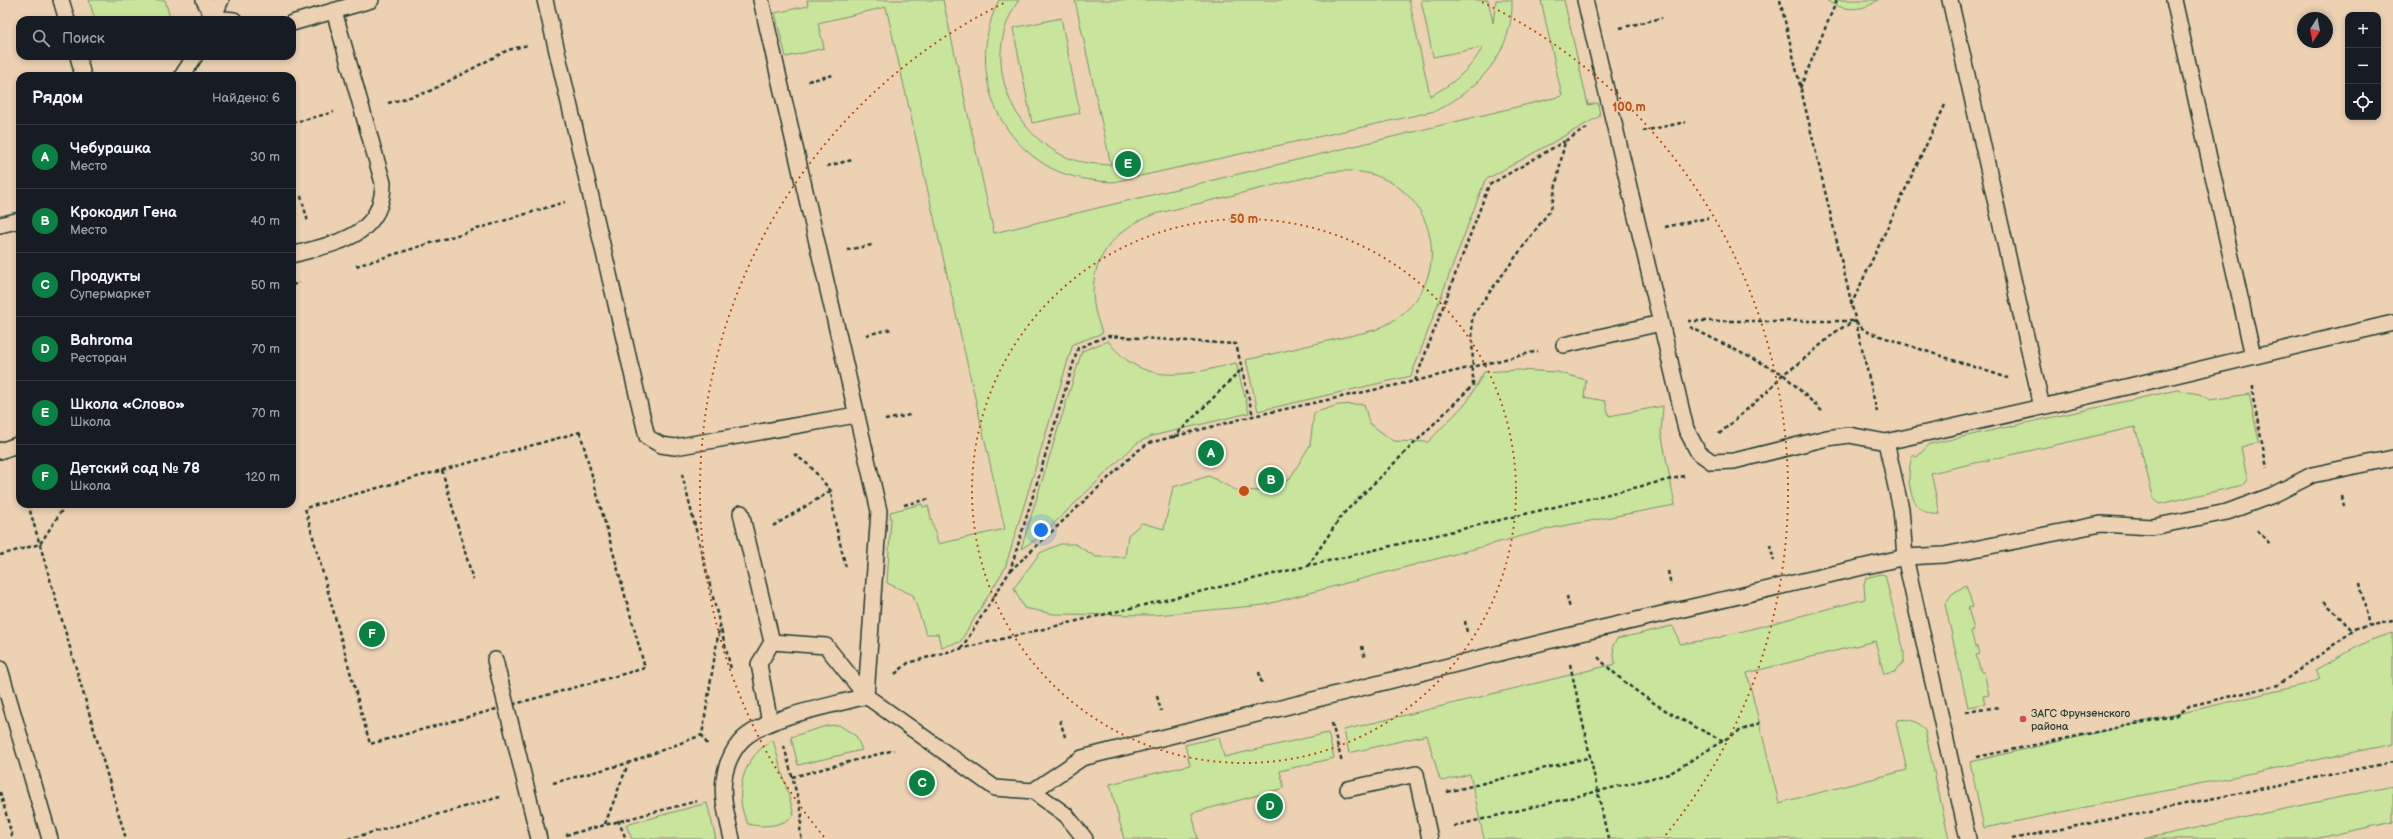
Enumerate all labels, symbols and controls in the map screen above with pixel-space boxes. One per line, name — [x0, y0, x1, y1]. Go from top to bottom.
north arrow — [2297, 12, 2333, 48]
map controls — [2345, 12, 2381, 120]
button: + — [2345, 12, 2381, 48]
search box — [16, 16, 296, 60]
icon: search — [30, 27, 52, 49]
text: Поиск — [62, 29, 105, 48]
button: − — [2345, 48, 2381, 84]
button: locate — [2345, 84, 2381, 120]
text: Рядом — [32, 88, 83, 108]
text: Найдено: 6 — [212, 90, 280, 106]
text: 100 m — [1612, 100, 1646, 115]
text: Чебурашка — [70, 139, 151, 158]
text: A — [41, 149, 49, 165]
text: 30 m — [250, 149, 280, 165]
pin: E — [1115, 149, 1141, 179]
text: Место — [70, 158, 107, 174]
text: Крокодил Гена — [70, 203, 177, 222]
text: 50 m — [1230, 212, 1258, 227]
text: B — [40, 213, 50, 229]
text: 40 m — [250, 213, 280, 229]
text: Место — [70, 222, 107, 238]
text: Продукты — [70, 267, 141, 286]
text: C — [40, 277, 50, 293]
text: 50 m — [251, 277, 280, 293]
text: Супермаркет — [70, 286, 151, 302]
text: Bahroma — [70, 331, 133, 350]
text: D — [40, 341, 50, 357]
text: 70 m — [252, 341, 280, 357]
text: Ресторан — [70, 350, 127, 366]
text: Школа «Слово» — [70, 395, 185, 414]
text: E — [41, 405, 49, 421]
text: 70 m — [252, 405, 280, 421]
text: Школа — [70, 414, 111, 430]
pin: A — [1198, 438, 1224, 468]
text: Детский сад № 78 — [70, 459, 200, 478]
pin: B — [1258, 465, 1284, 495]
text: F — [41, 469, 49, 485]
text: 120 m — [245, 469, 280, 485]
text: Школа — [70, 478, 111, 494]
centre of rings — [1237, 484, 1251, 498]
your location — [1031, 520, 1051, 540]
pin: F — [359, 619, 385, 649]
place label: ЗАГС Фрунзенского района — [2031, 707, 2130, 733]
marker: ЗАГС Фрунзенского района — [2018, 714, 2028, 724]
pin: C — [909, 768, 935, 798]
pin: D — [1257, 791, 1283, 821]

